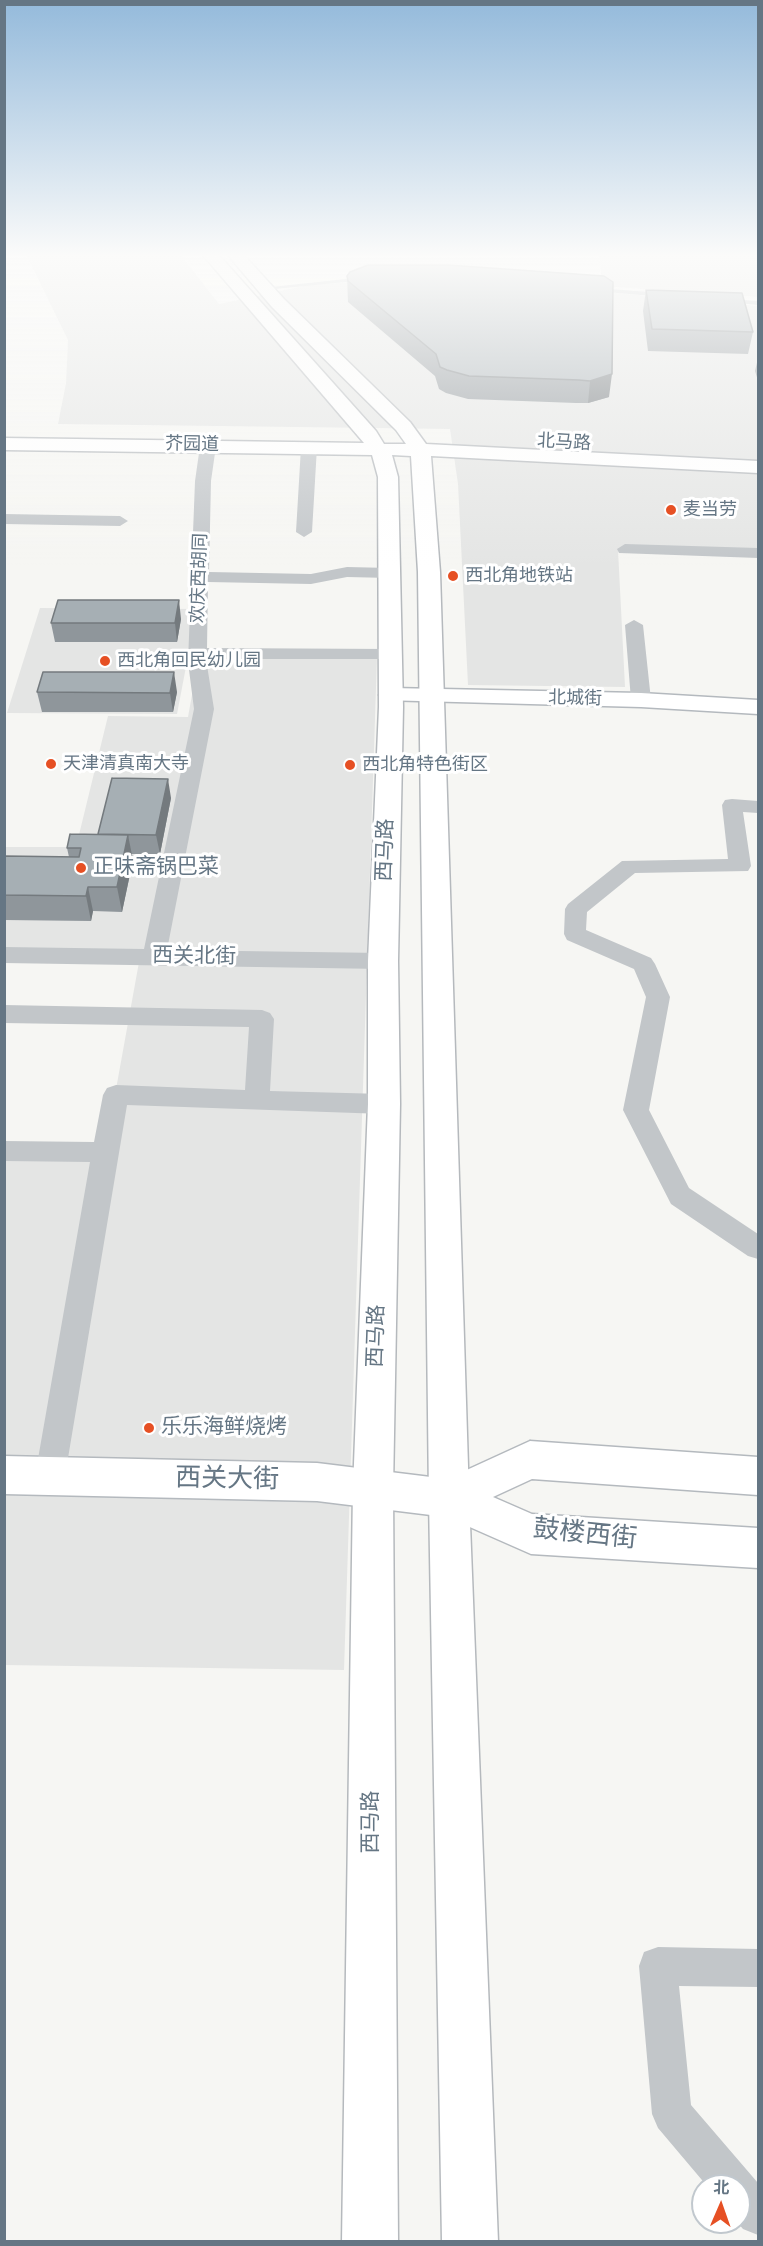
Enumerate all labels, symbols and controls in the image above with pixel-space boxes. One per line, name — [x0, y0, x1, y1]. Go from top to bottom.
street label: 北马路 — [536, 431, 592, 455]
street label: 芥园道 — [165, 434, 219, 456]
place label: 麦当劳 — [683, 499, 737, 521]
marker: 麦当劳 — [664, 503, 678, 517]
street label: 欢庆西胡同 — [188, 533, 212, 623]
place label: 西北角地铁站 — [465, 565, 573, 587]
marker: 西北角地铁站 — [446, 569, 460, 583]
place label: 西北角回民幼儿园 — [117, 650, 261, 672]
marker: 西北角回民幼儿园 — [98, 654, 112, 668]
street label: 北城街 — [548, 688, 602, 710]
place label: 天津清真南大寺 — [63, 753, 189, 775]
place label: 西北角特色街区 — [362, 754, 488, 776]
marker: 天津清真南大寺 — [44, 757, 58, 771]
marker: 西北角特色街区 — [343, 758, 357, 772]
street label: 西马路 — [372, 818, 400, 882]
place label: 正味斋锅巴菜 — [93, 855, 219, 881]
marker: 正味斋锅巴菜 — [74, 861, 88, 875]
street label: 西关北街 — [152, 944, 236, 970]
street label: 西马路 — [363, 1304, 391, 1368]
place label: 乐乐海鲜烧烤 — [161, 1415, 287, 1441]
marker: 乐乐海鲜烧烤 — [142, 1421, 156, 1435]
street label: 西关大街 — [175, 1463, 279, 1497]
street label: 鼓楼西街 — [532, 1514, 638, 1556]
street label: 西马路 — [359, 1791, 385, 1853]
north arrow — [691, 2174, 751, 2234]
text: 北 — [713, 2178, 730, 2197]

